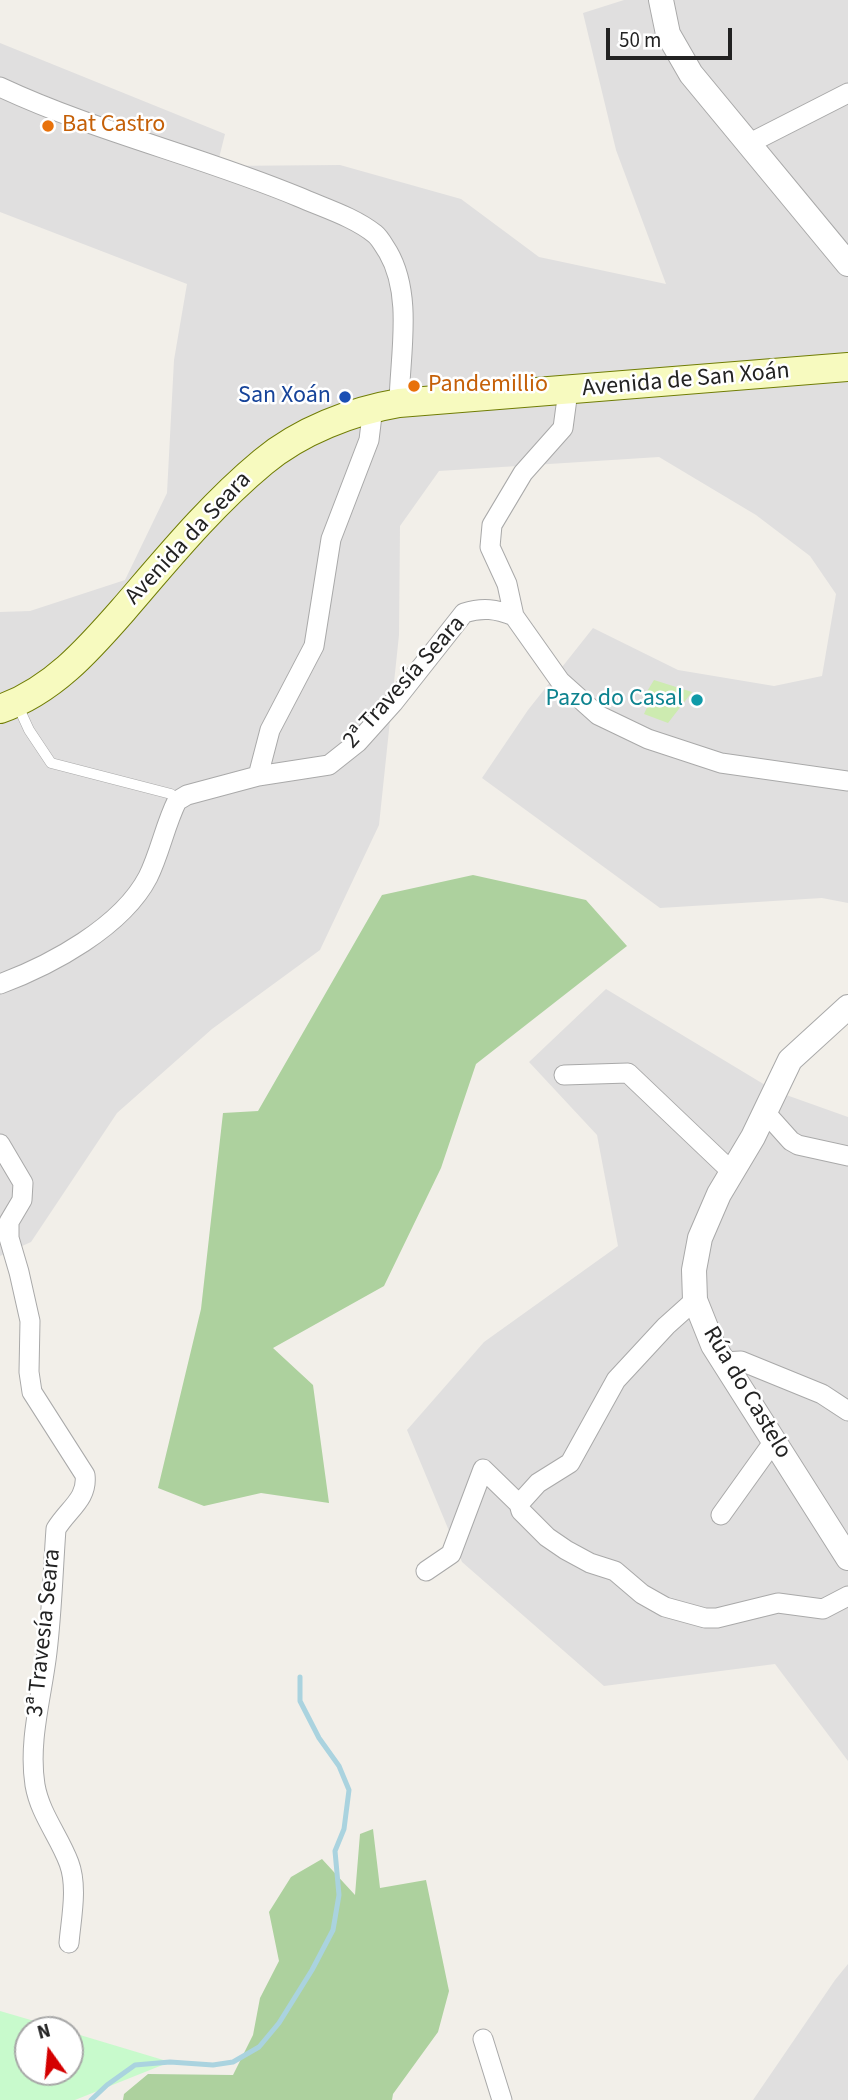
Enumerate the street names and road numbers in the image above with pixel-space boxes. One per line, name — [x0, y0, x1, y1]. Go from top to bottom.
street label: Avenida de San Xoán — [581, 358, 791, 404]
street label: Avenida da Seara — [120, 466, 258, 612]
street label: 2ª Travesía Seara — [338, 611, 472, 755]
street label: Rúa do Castelo — [695, 1322, 797, 1464]
street label: 3ª Travesía Seara — [22, 1548, 68, 1718]

